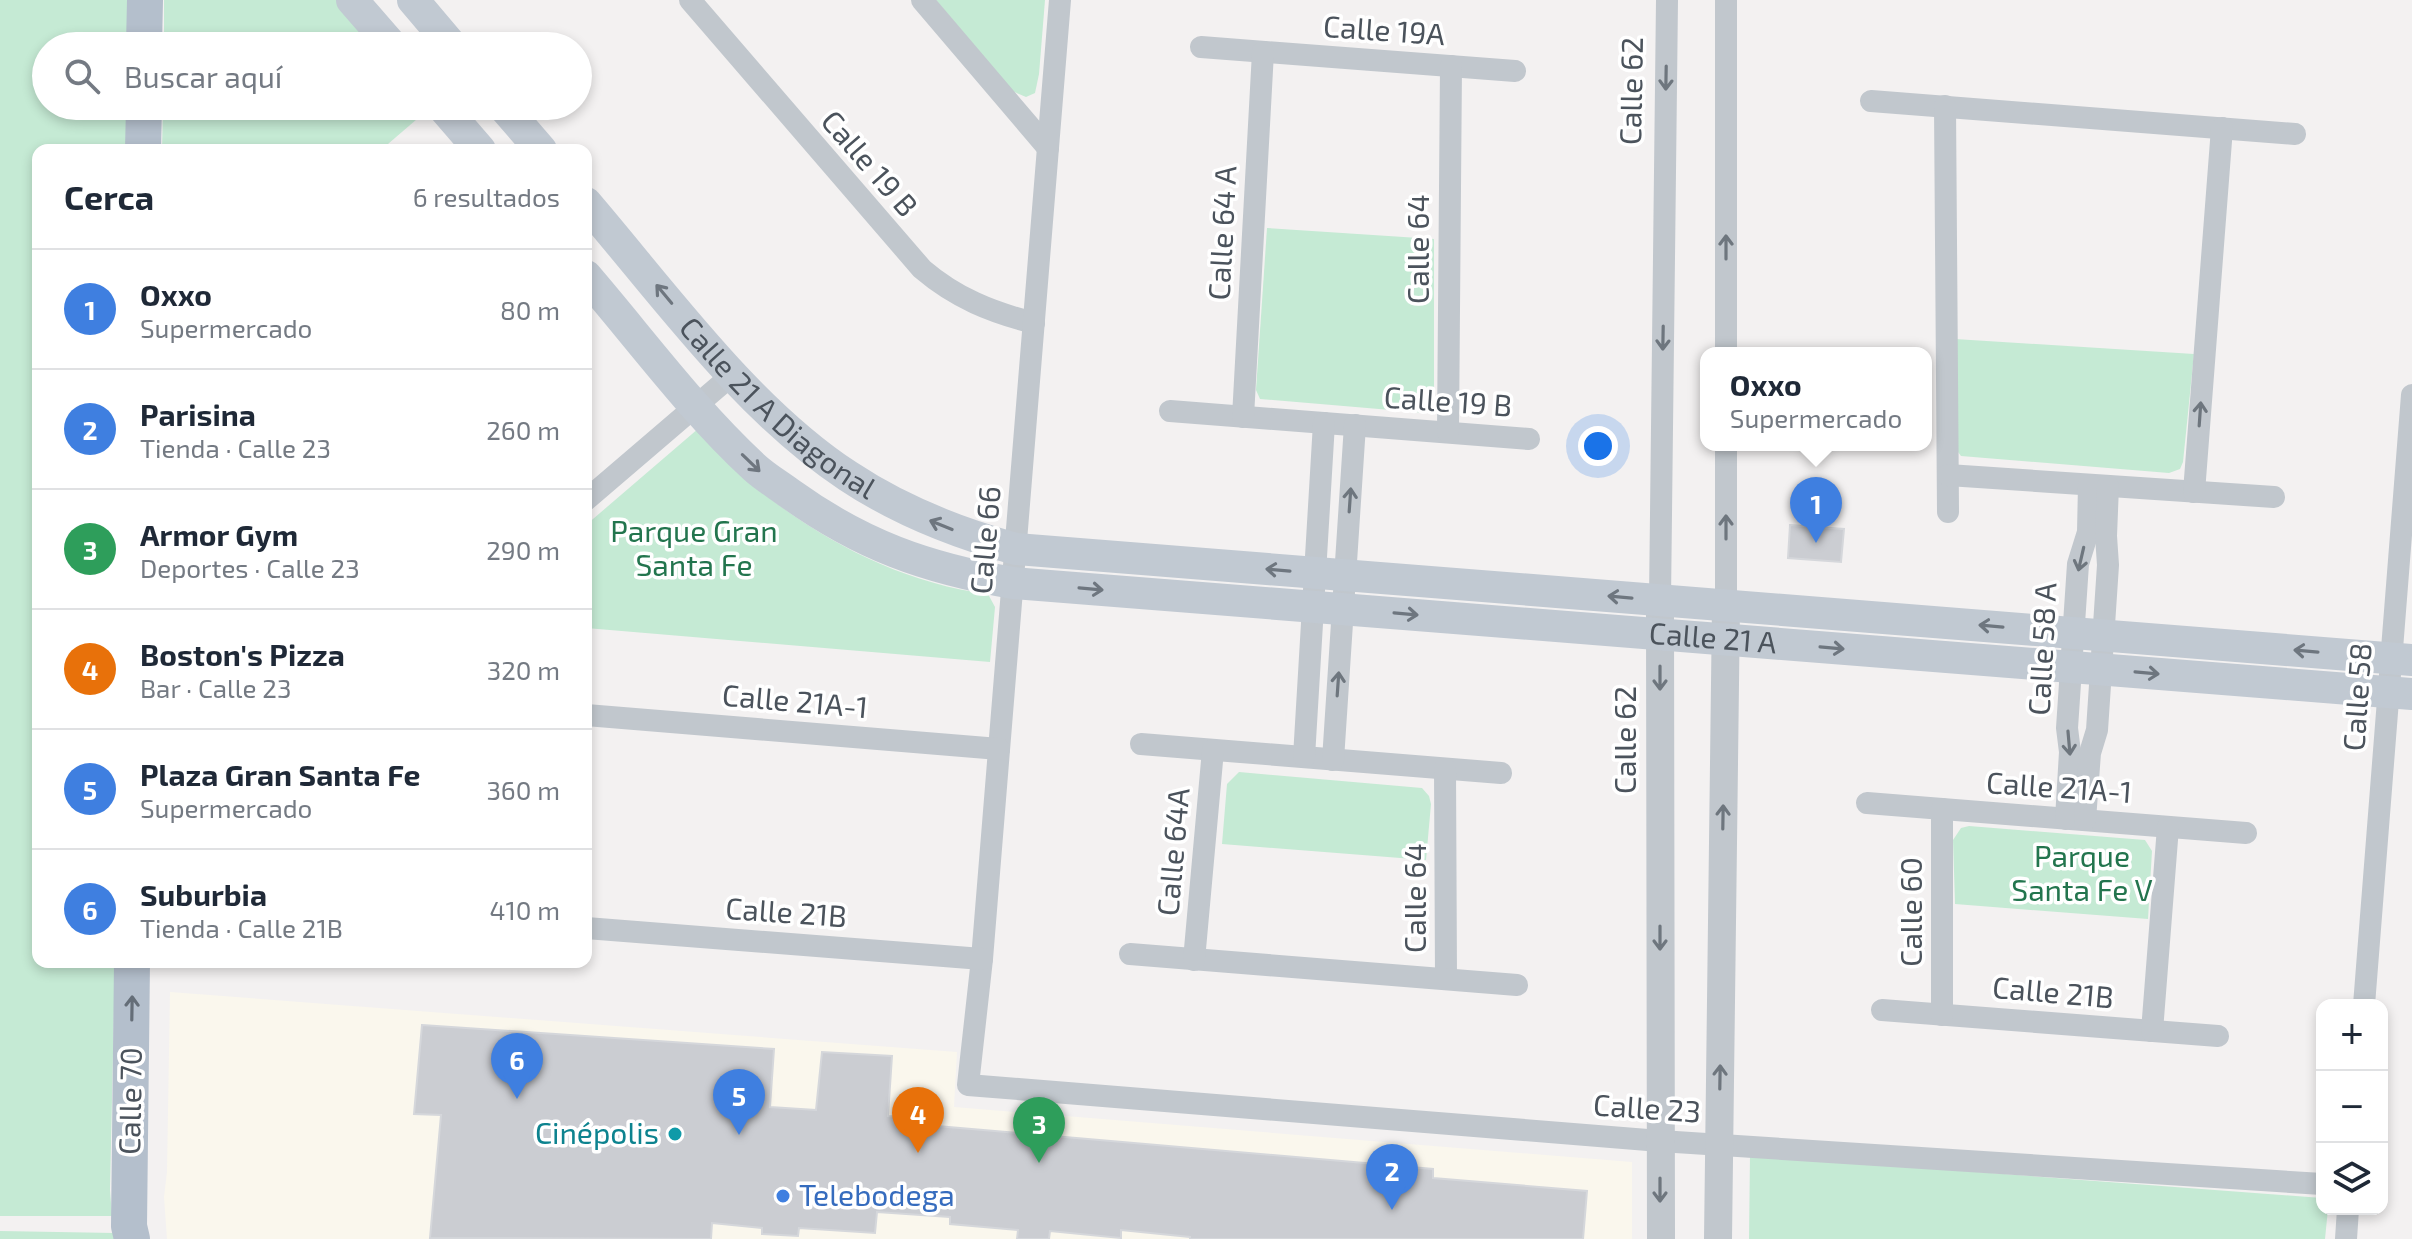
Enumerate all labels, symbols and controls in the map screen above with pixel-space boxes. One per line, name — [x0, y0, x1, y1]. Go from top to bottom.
street label: Calle 19A — [1322, 7, 1447, 51]
search box — [32, 32, 592, 120]
street label: Calle 62 — [1611, 37, 1649, 145]
icon: search — [60, 54, 104, 98]
text: Buscar aquí — [124, 58, 282, 94]
one-way arrow — [1659, 64, 1674, 91]
street label: Calle 19 B — [815, 102, 926, 223]
street label: Calle 64 A — [1200, 164, 1243, 301]
text: Cerca — [64, 176, 154, 217]
text: 6 resultados — [413, 181, 560, 212]
street label: Calle 64 — [1399, 194, 1435, 304]
one-way arrow — [1718, 234, 1734, 261]
text: Oxxo — [140, 276, 212, 312]
one-way arrow — [655, 284, 673, 305]
text: 1 — [84, 294, 96, 325]
text: 80 m — [500, 294, 560, 325]
street label: Calle 21 A Diagonal — [673, 309, 883, 505]
text: Supermercado — [140, 312, 312, 343]
one-way arrow — [1656, 324, 1671, 351]
popup — [1700, 347, 1932, 451]
text: Oxxo — [1730, 366, 1802, 402]
street label: Calle 19 B — [1383, 378, 1514, 422]
text: Parisina — [140, 396, 256, 432]
one-way arrow — [2193, 401, 2208, 428]
text: Supermercado — [1730, 402, 1902, 433]
text: 2 — [82, 414, 98, 445]
text: 260 m — [486, 414, 560, 445]
your location — [1578, 426, 1618, 466]
text: Tienda · Calle 23 — [140, 432, 331, 463]
one-way arrow — [741, 453, 761, 472]
pin: 1 — [1790, 477, 1842, 543]
street label: Calle 66 — [961, 484, 1007, 595]
one-way arrow — [1343, 487, 1358, 514]
park label: Parque Gran Santa Fe — [610, 512, 778, 582]
one-way arrow — [1718, 514, 1734, 541]
text: Armor Gym — [140, 516, 298, 552]
one-way arrow — [929, 517, 954, 531]
text: 3 — [83, 534, 97, 565]
text: 290 m — [486, 534, 560, 565]
one-way arrow — [2072, 545, 2087, 571]
text: Deportes · Calle 23 — [140, 552, 360, 583]
one-way arrow — [1265, 562, 1292, 577]
street label: Calle 58 A — [2020, 581, 2062, 716]
one-way arrow — [1077, 582, 1104, 597]
one-way arrow — [1608, 589, 1634, 604]
one-way arrow — [1392, 607, 1419, 622]
street label: Calle 21 A — [1648, 614, 1778, 660]
one-way arrow — [1978, 618, 2005, 633]
text: Boston's Pizza — [140, 636, 345, 672]
one-way arrow — [1818, 641, 1845, 656]
street label: Calle 58 — [2334, 641, 2378, 752]
one-way arrow — [2293, 643, 2320, 658]
text: 4 — [82, 654, 98, 685]
text: 320 m — [487, 654, 560, 685]
one-way arrow — [1652, 664, 1668, 691]
one-way arrow — [2133, 666, 2160, 681]
one-way arrow — [1331, 671, 1346, 698]
text: Bar · Calle 23 — [140, 672, 291, 703]
street label: Calle 21A-1 — [721, 676, 870, 724]
street label: Calle 62 — [1606, 686, 1642, 794]
one-way arrow — [2061, 729, 2076, 756]
text: Plaza Gran Santa Fe — [140, 756, 420, 792]
street label: Calle 21A-1 — [1985, 763, 2133, 809]
text: 5 — [83, 774, 97, 805]
text: 360 m — [486, 774, 560, 805]
street label: Calle 64A — [1148, 786, 1196, 917]
text: Supermercado — [140, 792, 312, 823]
one-way arrow — [1715, 804, 1731, 831]
park label: Parque Santa Fe V — [2011, 837, 2153, 907]
street label: Calle 64 — [1396, 843, 1432, 953]
street label: Calle 60 — [1892, 857, 1928, 967]
text: Suburbia — [140, 876, 267, 912]
street label: Calle 21B — [724, 889, 848, 933]
text: 6 — [82, 894, 98, 925]
text: 410 m — [489, 894, 560, 925]
text: Tienda · Calle 21B — [140, 912, 343, 943]
one-way arrow — [1652, 924, 1668, 951]
street label: Calle 21B — [1991, 968, 2115, 1014]
one-way arrow — [124, 995, 140, 1022]
map controls — [2316, 999, 2388, 1215]
button: + — [2316, 999, 2388, 1071]
pin: 6 — [491, 1033, 543, 1099]
street label: Calle 70 — [110, 1047, 148, 1155]
one-way arrow — [1712, 1064, 1728, 1091]
pin: 5 — [713, 1069, 765, 1135]
button: − — [2316, 1071, 2388, 1143]
street label: Calle 23 — [1592, 1085, 1702, 1129]
pin: 4 — [892, 1087, 944, 1153]
pin: 3 — [1013, 1097, 1065, 1163]
place label: Cinépolis — [535, 1114, 659, 1150]
marker: Cinépolis — [666, 1125, 684, 1143]
button: layers — [2316, 1143, 2388, 1215]
pin: 2 — [1366, 1144, 1418, 1210]
place label: Telebodega — [799, 1176, 955, 1212]
one-way arrow — [1652, 1176, 1668, 1203]
marker: Telebodega — [774, 1187, 792, 1205]

